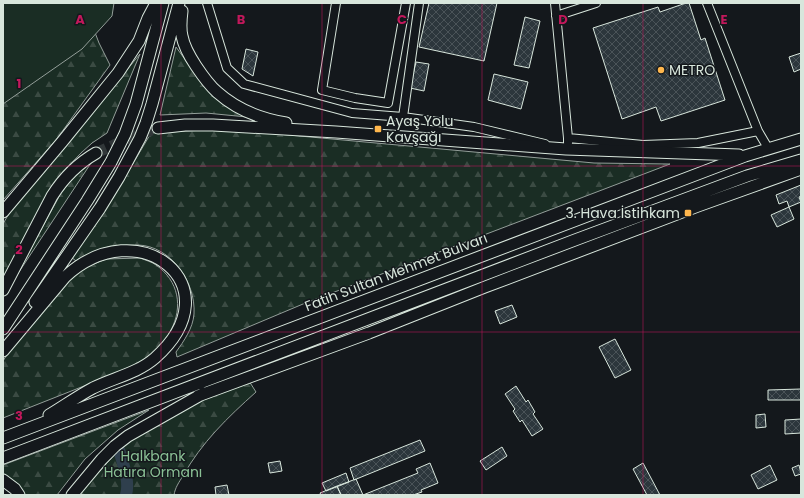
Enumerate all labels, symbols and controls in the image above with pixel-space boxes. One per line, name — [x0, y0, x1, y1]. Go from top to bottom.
text: A — [75, 10, 85, 29]
text: B — [237, 10, 246, 29]
text: C — [397, 10, 407, 29]
text: D — [558, 10, 568, 29]
text: E — [720, 10, 728, 29]
place label: METRO — [669, 60, 715, 80]
marker: METRO — [656, 65, 666, 75]
text: 1 — [17, 74, 21, 93]
place label: Ayaş Yolu Kavşağı — [386, 111, 453, 147]
marker: Ayaş Yolu Kavşağı — [373, 124, 383, 134]
place label: 3. Hava İstihkam — [566, 203, 680, 223]
marker: 3. Hava İstihkam — [683, 208, 693, 218]
street label: Fatih Sultan Mehmet Bulvarı — [302, 228, 490, 316]
text: 2 — [15, 240, 23, 259]
text: 3 — [15, 406, 23, 425]
park label: Halkbank Hatıra Ormanı — [104, 446, 202, 482]

